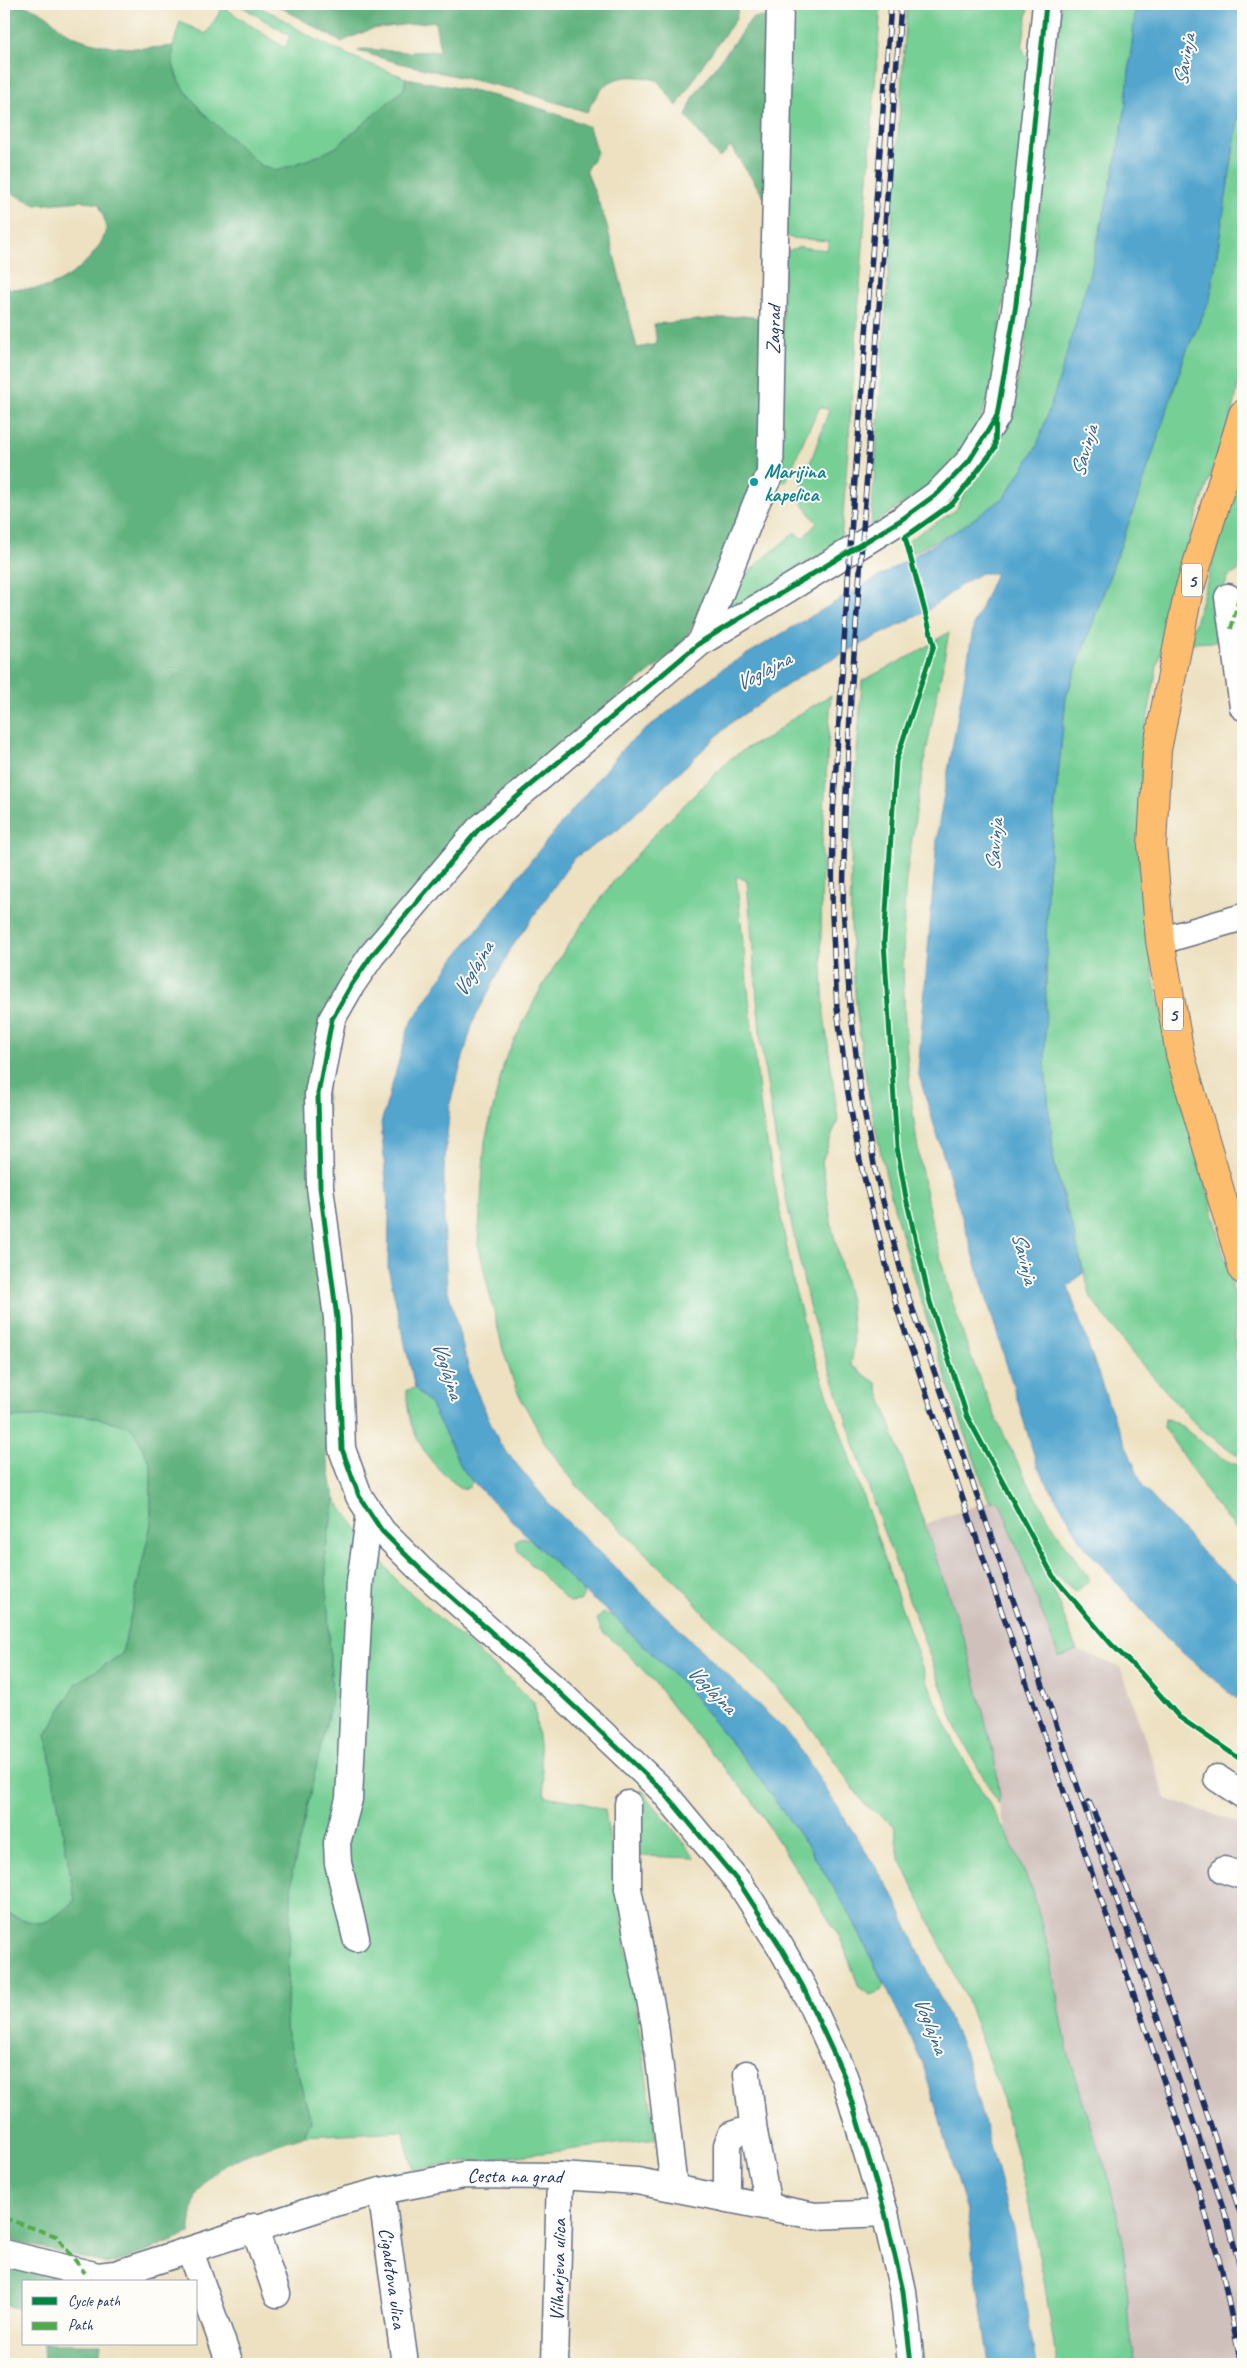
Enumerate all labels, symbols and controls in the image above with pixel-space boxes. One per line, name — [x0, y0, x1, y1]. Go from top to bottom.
water label: Savinja — [1167, 30, 1201, 88]
street label: Zagrad — [761, 302, 787, 354]
water label: Savinja — [1064, 420, 1104, 480]
place label: Marijina kapelica — [764, 459, 827, 507]
marker: Marijina kapelica — [748, 476, 760, 488]
road number: 5 — [1182, 564, 1202, 596]
water label: Voglajna — [731, 645, 797, 696]
water label: Savinja — [979, 816, 1009, 872]
water label: Voglajna — [447, 935, 500, 1001]
road number: 5 — [1163, 998, 1183, 1030]
water label: Savinja — [1006, 1230, 1044, 1289]
water label: Voglajna — [427, 1338, 470, 1404]
water label: Voglajna — [682, 1659, 744, 1721]
water label: Voglajna — [908, 1993, 955, 2059]
street label: Cesta na grad — [467, 2163, 566, 2189]
street label: Vilharjeva ulica — [544, 2217, 572, 2322]
street label: Cigaletova ulica — [373, 2226, 412, 2332]
legend — [22, 2280, 198, 2346]
text: Cycle path — [68, 2292, 120, 2311]
text: Path — [68, 2316, 94, 2335]

